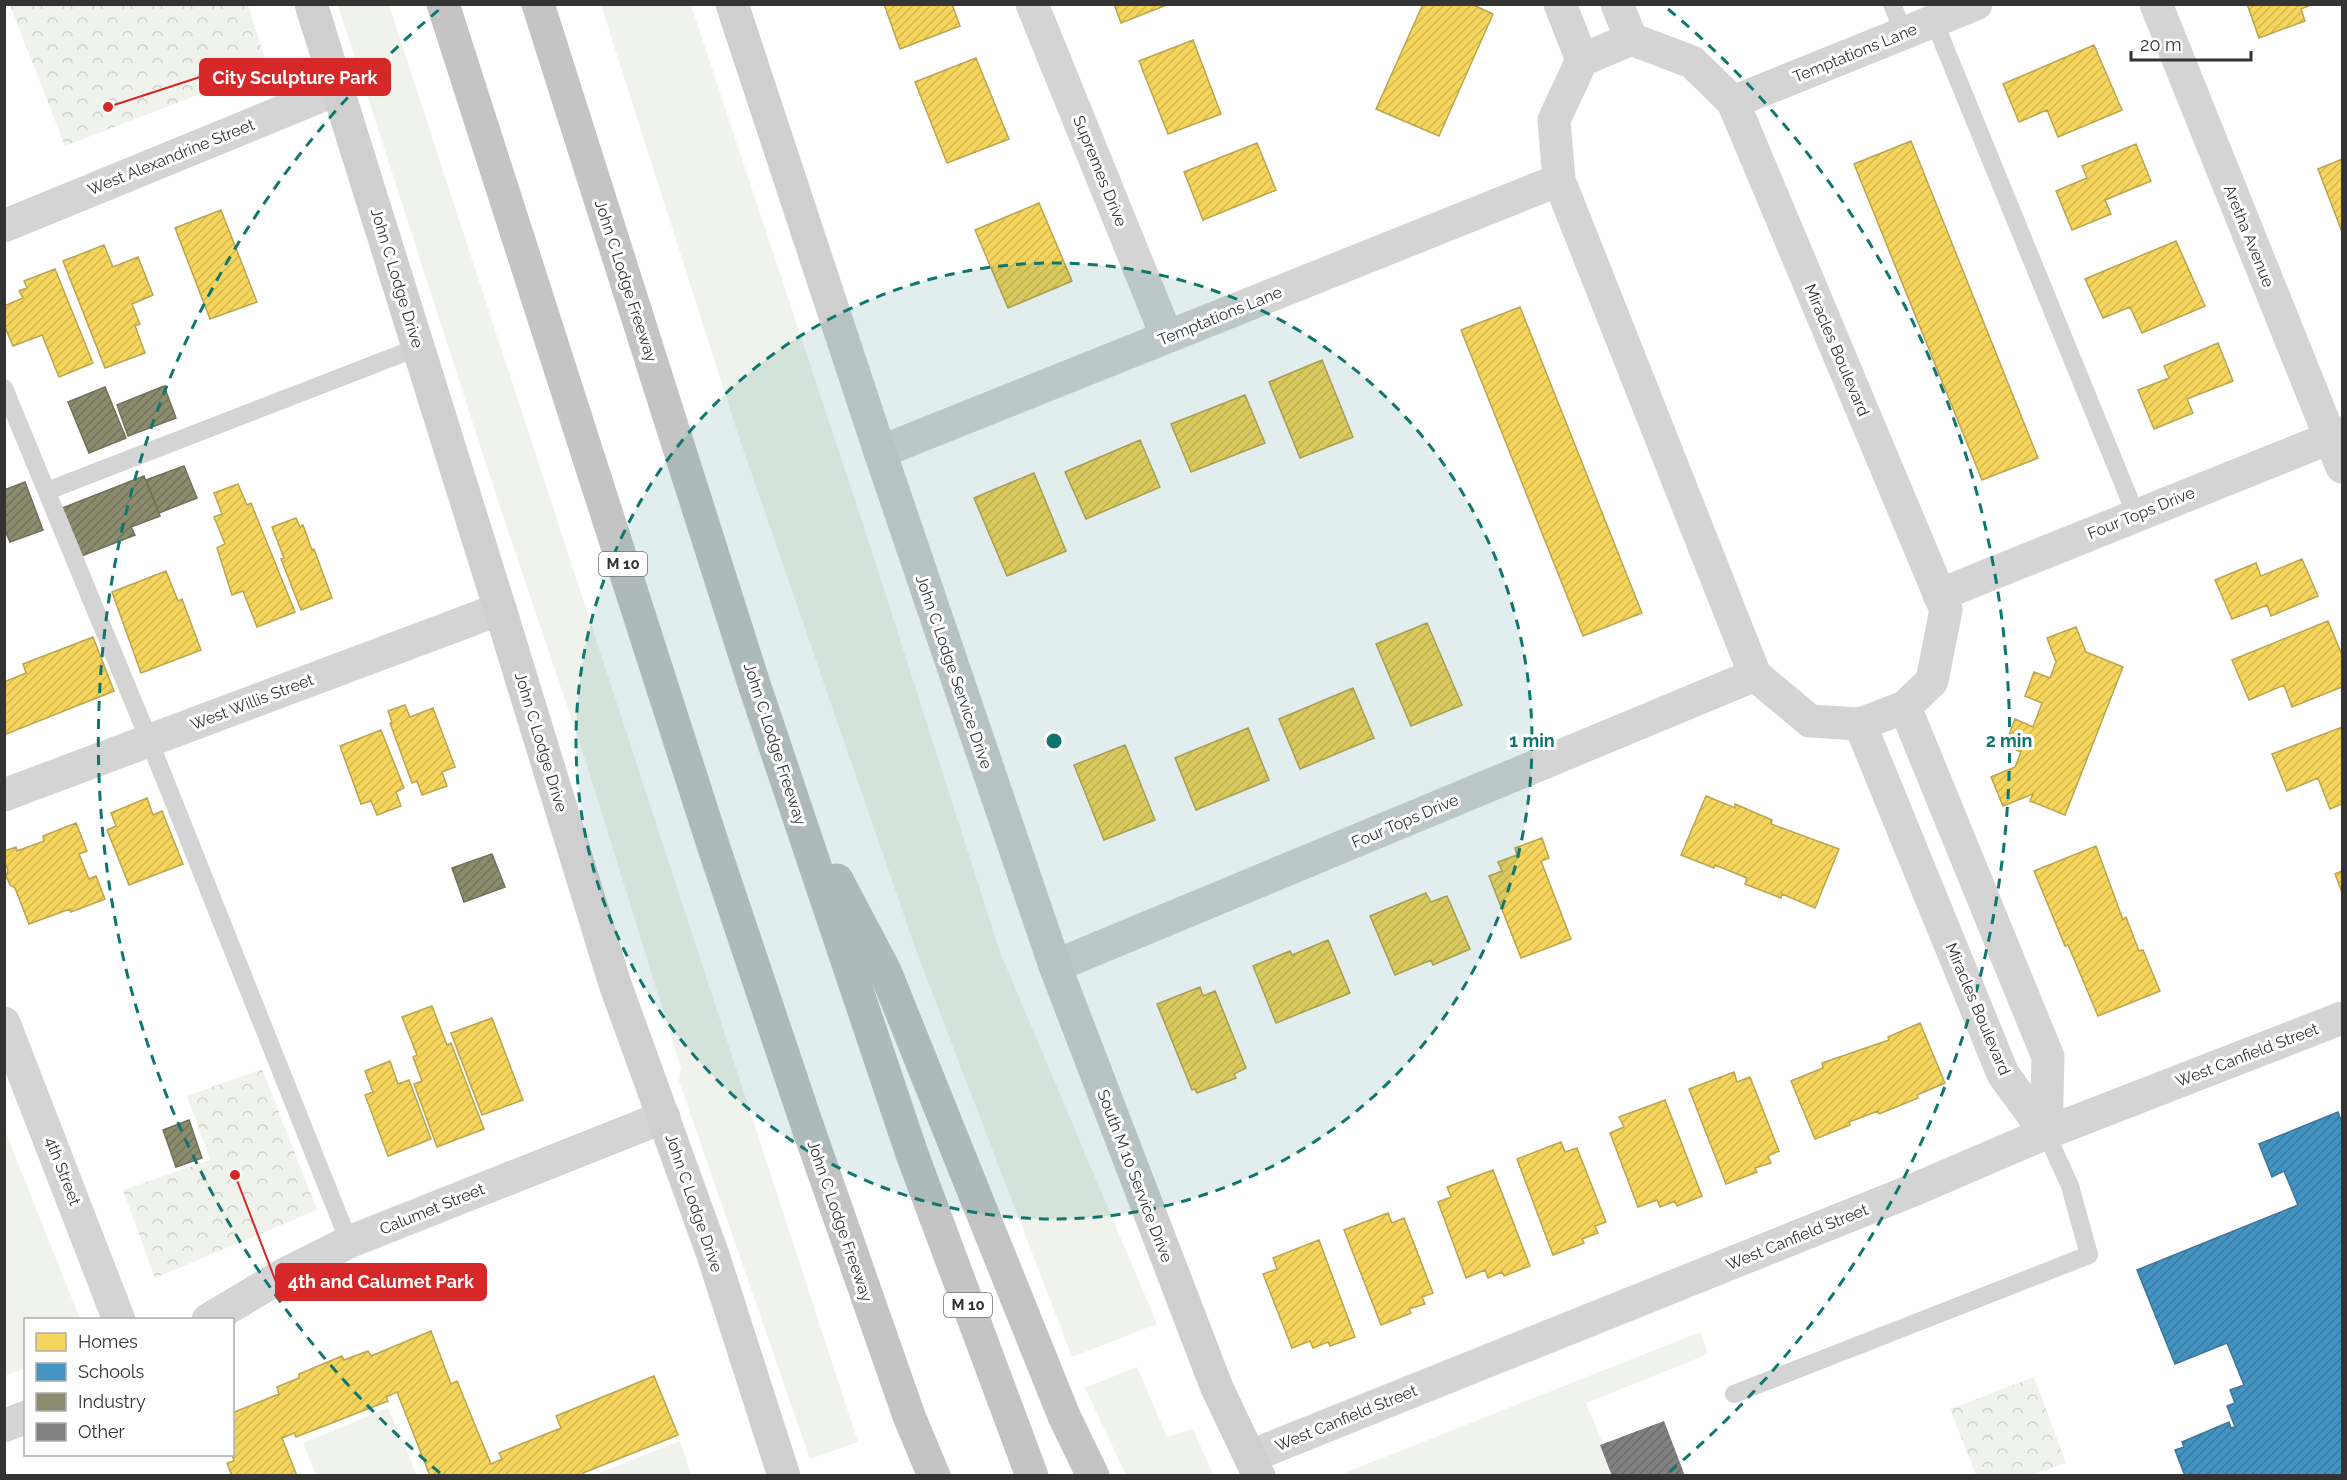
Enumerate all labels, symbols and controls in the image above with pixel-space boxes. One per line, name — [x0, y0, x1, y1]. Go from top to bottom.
street label: Temptations Lane — [1790, 19, 1920, 87]
scale bar — [2131, 24, 2251, 62]
text: 20 m — [2140, 34, 2182, 55]
callout: City Sculpture Park — [200, 59, 390, 95]
text: City Sculpture Park — [212, 67, 379, 88]
street label: Supremes Drive — [1069, 113, 1131, 229]
street label: West Alexandrine Street — [85, 115, 258, 199]
street label: Aretha Avenue — [2220, 182, 2278, 290]
street label: John C Lodge Freeway — [591, 197, 661, 365]
street label: John C Lodge Drive — [367, 206, 427, 350]
street label: Miracles Boulevard — [1801, 281, 1873, 419]
street label: Temptations Lane — [1155, 282, 1285, 350]
street label: Four Tops Drive — [2085, 483, 2197, 543]
road number: M 10 — [599, 552, 647, 576]
street label: John C Lodge Service Drive — [912, 572, 996, 772]
street label: John C Lodge Freeway — [740, 660, 810, 828]
street label: West Willis Street — [188, 670, 317, 734]
street label: John C Lodge Drive — [511, 670, 571, 814]
text: 1 min — [1509, 730, 1555, 751]
text: 2 min — [1986, 730, 2032, 751]
centre of rings — [1044, 731, 1064, 751]
street label: Four Tops Drive — [1349, 790, 1461, 852]
street label: Miracles Boulevard — [1942, 940, 2014, 1078]
street label: West Canfield Street — [2173, 1019, 2322, 1091]
street label: South M 10 Service Drive — [1093, 1087, 1177, 1265]
street label: John C Lodge Drive — [661, 1131, 727, 1275]
street label: 4th Street — [41, 1134, 85, 1209]
street label: John C Lodge Freeway — [803, 1138, 877, 1305]
street label: Calumet Street — [377, 1179, 488, 1239]
street label: West Canfield Street — [1723, 1200, 1871, 1274]
callout: 4th and Calumet Park — [276, 1264, 486, 1300]
text: 4th and Calumet Park — [288, 1271, 475, 1292]
road number: M 10 — [944, 1293, 992, 1317]
legend — [24, 1318, 234, 1456]
text: Homes — [78, 1331, 138, 1352]
text: Schools — [78, 1361, 145, 1382]
street label: West Canfield Street — [1272, 1381, 1420, 1455]
text: Industry — [78, 1391, 146, 1412]
text: Other — [78, 1421, 126, 1442]

